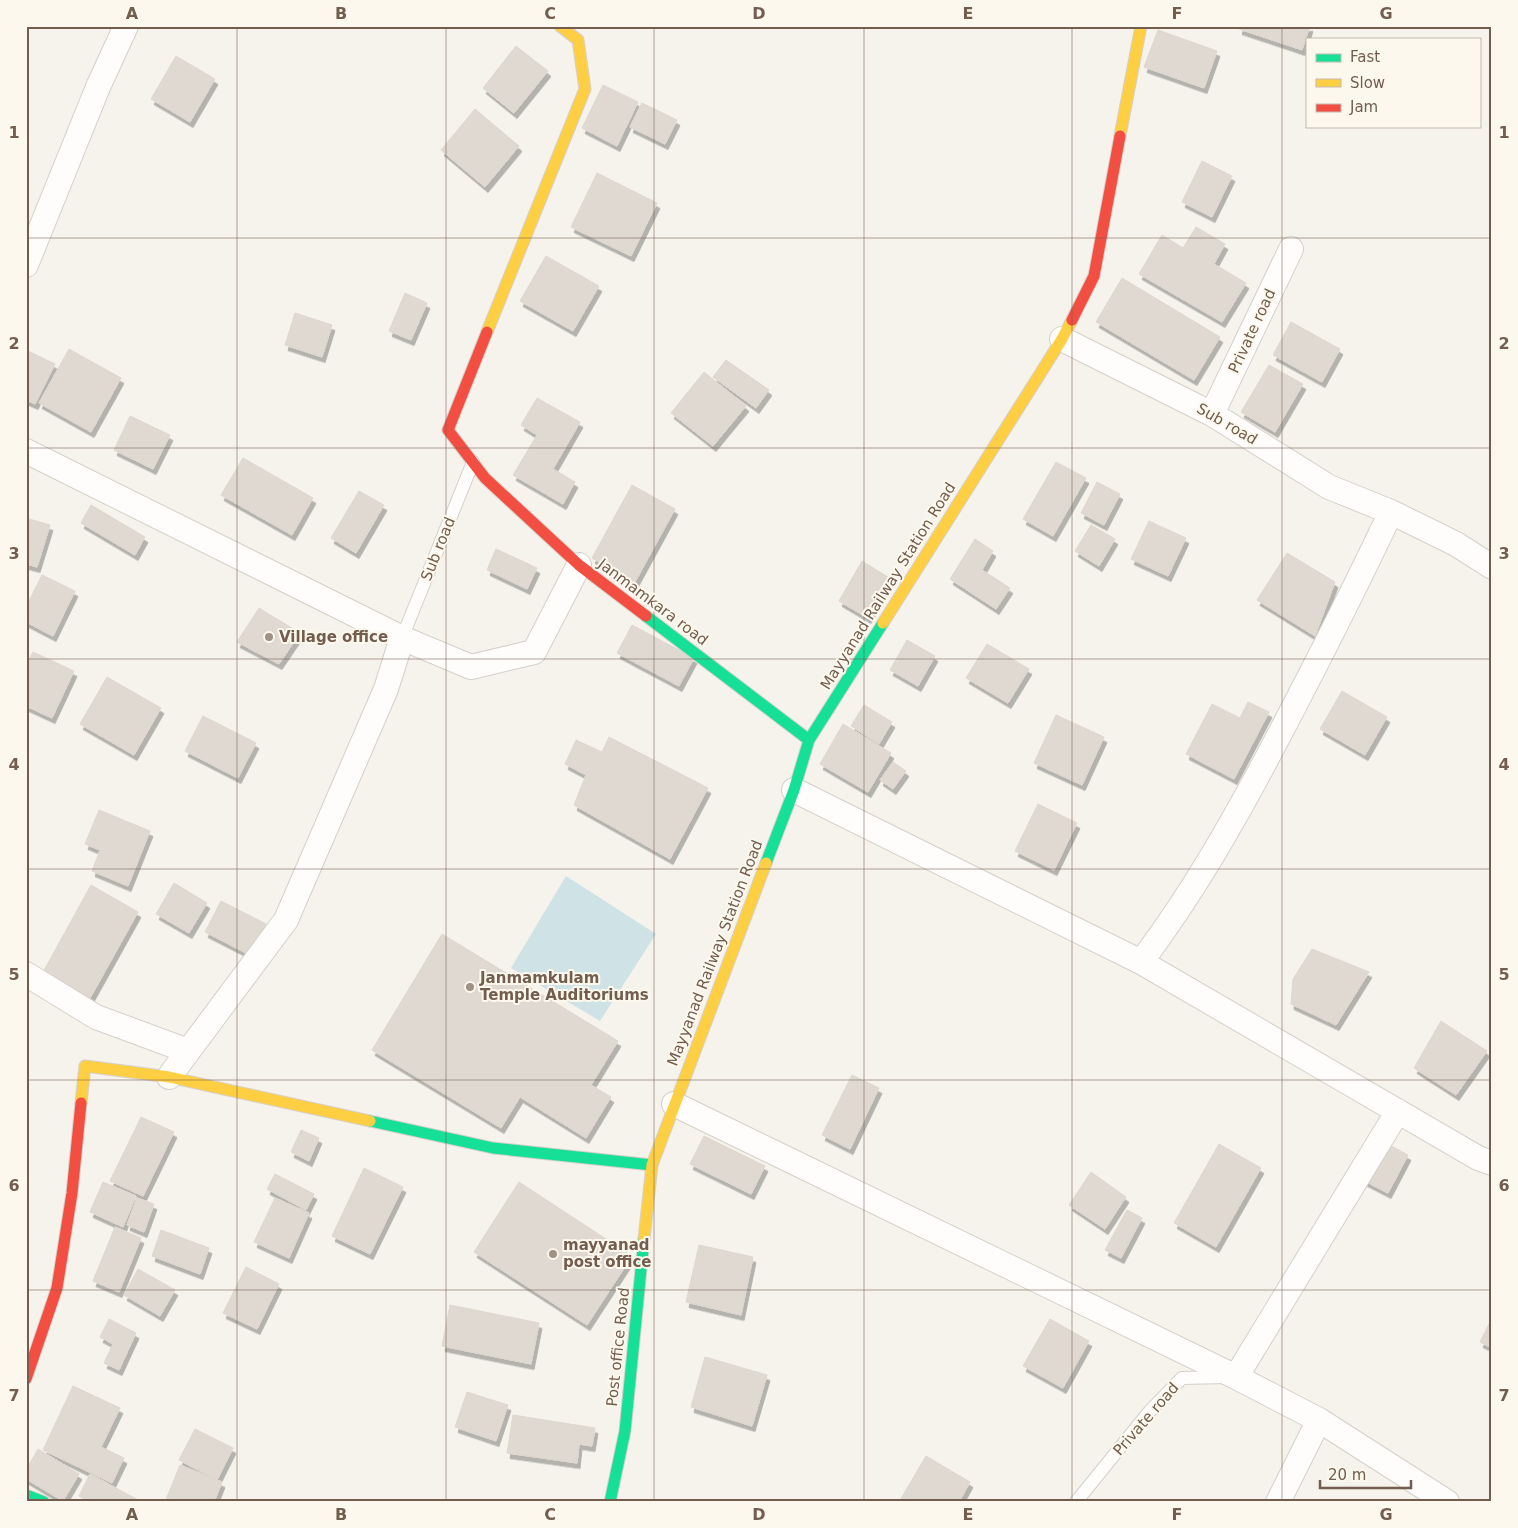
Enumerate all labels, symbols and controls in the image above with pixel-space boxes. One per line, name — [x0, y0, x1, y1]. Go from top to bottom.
text: A — [126, 4, 139, 23]
text: B — [335, 4, 347, 23]
text: C — [544, 4, 556, 23]
text: D — [752, 4, 766, 23]
text: E — [963, 4, 973, 23]
text: F — [1172, 4, 1182, 23]
text: G — [1379, 4, 1393, 23]
legend — [1306, 38, 1480, 128]
text: Fast — [1350, 48, 1380, 66]
text: Slow — [1350, 74, 1385, 92]
text: Jam — [1349, 98, 1378, 116]
text: 1 — [8, 123, 20, 142]
text: 1 — [1498, 123, 1510, 142]
street label: Private road — [1225, 286, 1279, 376]
text: 2 — [8, 334, 20, 353]
text: 2 — [1498, 334, 1510, 353]
street label: Sub road — [1193, 399, 1261, 449]
street label: Mayyanad Railway Station Road — [817, 479, 959, 693]
street label: Sub road — [417, 515, 459, 583]
text: 3 — [8, 544, 20, 563]
text: 3 — [1498, 544, 1510, 563]
street label: Janmamkara road — [594, 554, 712, 649]
place label: Village office — [279, 628, 388, 646]
marker: Village office — [263, 631, 275, 643]
text: 4 — [8, 755, 20, 774]
text: 4 — [1498, 755, 1510, 774]
street label: Mayyanad Railway Station Road — [663, 837, 767, 1069]
text: 5 — [8, 965, 20, 984]
text: 5 — [1498, 965, 1510, 984]
place label: Janmamkulam Temple Auditoriums — [479, 969, 649, 1004]
marker: Janmamkulam Temple Auditoriums — [464, 981, 476, 993]
text: 6 — [8, 1176, 20, 1195]
text: 6 — [1498, 1176, 1510, 1195]
place label: mayyanad post office — [563, 1236, 651, 1271]
marker: mayyanad post office — [547, 1248, 559, 1260]
street label: Post office Road — [603, 1287, 633, 1407]
street label: Private road — [1109, 1379, 1183, 1459]
text: 7 — [8, 1386, 20, 1405]
text: 7 — [1498, 1386, 1510, 1405]
scale bar — [1320, 1458, 1412, 1490]
text: 20 m — [1328, 1466, 1366, 1484]
text: A — [126, 1505, 139, 1524]
text: B — [335, 1505, 347, 1524]
text: C — [544, 1505, 556, 1524]
text: D — [752, 1505, 766, 1524]
text: E — [963, 1505, 973, 1524]
text: F — [1172, 1505, 1182, 1524]
text: G — [1379, 1505, 1393, 1524]

